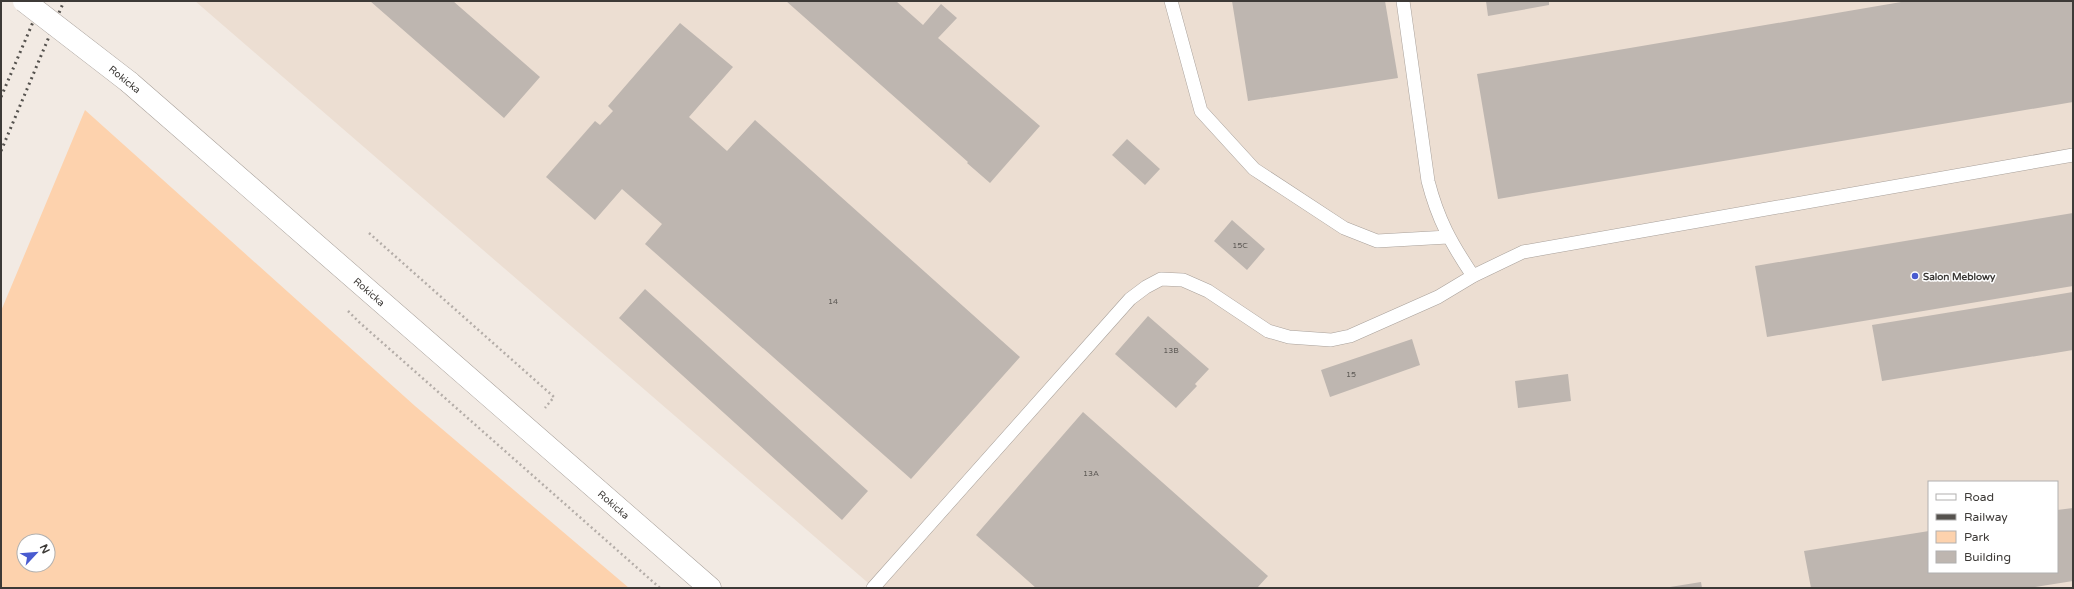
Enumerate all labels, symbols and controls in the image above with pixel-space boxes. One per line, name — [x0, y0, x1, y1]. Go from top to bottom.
street label: Rokicka — [106, 63, 143, 96]
house number: 15C — [1232, 241, 1248, 250]
marker: Salon Meblowy — [1910, 271, 1920, 281]
place label: Salon Meblowy — [1923, 271, 1996, 283]
street label: Rokicka — [351, 275, 387, 309]
house number: 14 — [828, 297, 838, 306]
house number: 13B — [1163, 346, 1179, 355]
house number: 15 — [1346, 370, 1356, 379]
house number: 13A — [1083, 469, 1099, 478]
legend — [1928, 481, 2058, 573]
street label: Rokicka — [595, 488, 631, 522]
text: Road — [1964, 490, 1994, 504]
text: Railway — [1964, 510, 2008, 524]
text: Park — [1964, 530, 1990, 544]
north arrow — [16, 533, 56, 573]
text: N — [37, 542, 52, 556]
text: Building — [1964, 550, 2011, 564]

